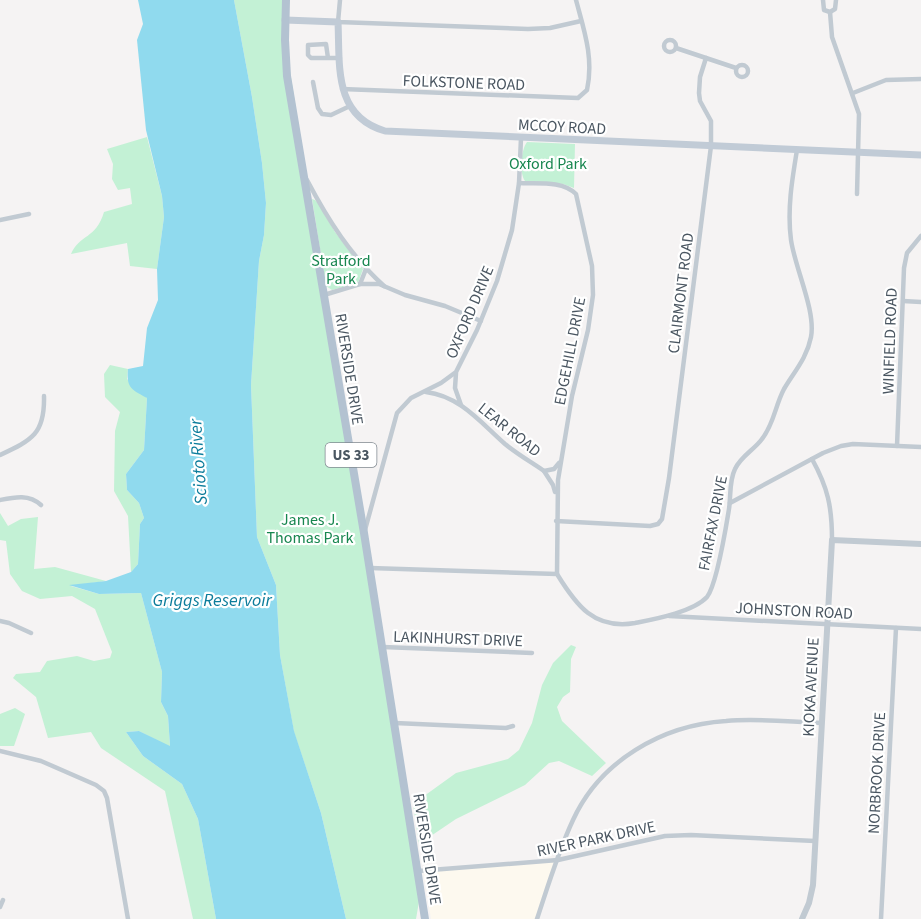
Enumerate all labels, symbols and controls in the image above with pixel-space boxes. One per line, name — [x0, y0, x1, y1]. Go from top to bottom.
street label: FOLKSTONE ROAD — [402, 70, 526, 96]
street label: MCCOY ROAD — [517, 114, 607, 140]
park label: Oxford Park — [509, 153, 587, 175]
street label: CLAIRMONT ROAD — [663, 231, 699, 355]
park label: Stratford Park — [311, 250, 371, 290]
street label: OXFORD DRIVE — [440, 263, 499, 362]
street label: WINFIELD ROAD — [877, 287, 903, 395]
street label: EDGEHILL DRIVE — [549, 295, 591, 407]
street label: RIVERSIDE DRIVE — [329, 312, 369, 427]
street label: LEAR ROAD — [473, 398, 546, 462]
water label: Scioto River — [183, 417, 214, 506]
road number: US 33 — [326, 443, 376, 467]
street label: FAIRFAX DRIVE — [693, 474, 733, 573]
park label: James J. Thomas Park — [266, 509, 354, 549]
water label: Griggs Reservoir — [152, 588, 272, 613]
street label: JOHNSTON ROAD — [735, 597, 853, 625]
street label: LAKINHURST DRIVE — [393, 626, 523, 652]
street label: KIOKA AVENUE — [797, 637, 825, 737]
street label: NORBROOK DRIVE — [863, 711, 891, 835]
street label: RIVERSIDE DRIVE — [407, 792, 447, 907]
street label: RIVER PARK DRIVE — [535, 816, 658, 862]

